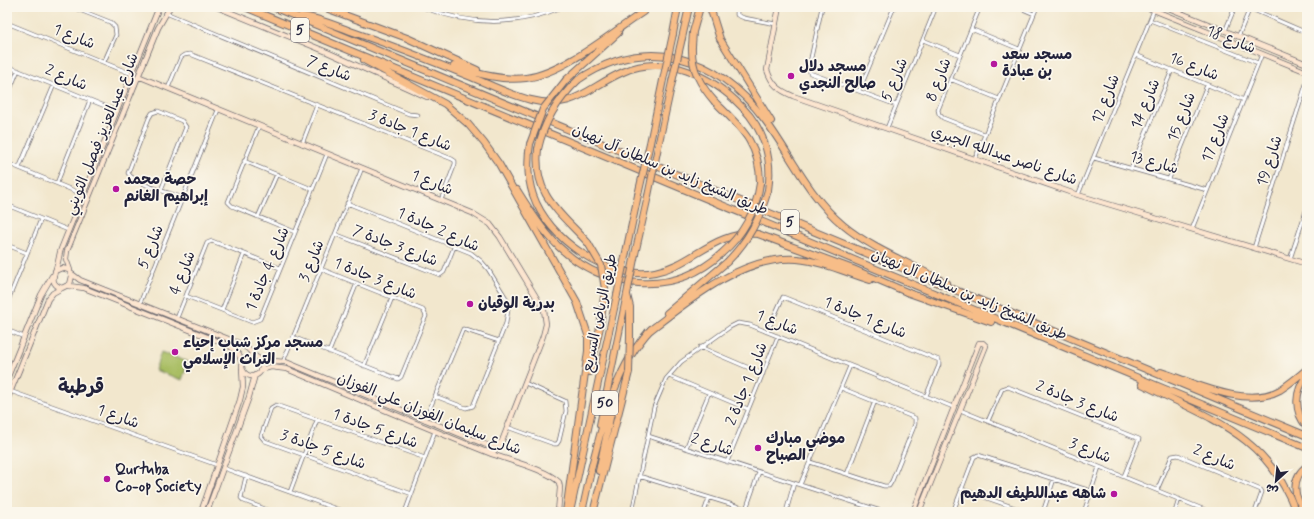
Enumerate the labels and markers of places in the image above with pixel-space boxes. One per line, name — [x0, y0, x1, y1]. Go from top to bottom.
place label: مسجد سعد بن عبادة — [1002, 45, 1072, 82]
place label: مسجد دلال صالح النجدي — [799, 57, 876, 95]
marker: مسجد سعد بن عبادة — [989, 59, 999, 69]
marker: مسجد دلال صالح النجدي — [786, 71, 796, 81]
place label: حصة محمد إبراهيم الغانم — [124, 170, 208, 207]
marker: حصة محمد إبراهيم الغانم — [111, 184, 121, 194]
place label: بدرية الوقيان — [478, 294, 555, 314]
marker: بدرية الوقيان — [465, 299, 475, 309]
place label: مسجد مركز شباب إحياء التراث الإسلامي — [183, 333, 323, 373]
marker: مسجد مركز شباب إحياء التراث الإسلامي — [170, 347, 180, 357]
place label: موضي مبارك الصباح — [766, 429, 845, 466]
marker: موضي مبارك الصباح — [753, 443, 763, 453]
place label: Qurtuba Co-op Society — [115, 460, 202, 497]
marker: Qurtuba Co-op Society — [102, 474, 112, 484]
place label: شاهه عبداللطيف الدهيم — [960, 484, 1106, 504]
marker: شاهه عبداللطيف الدهيم — [1109, 489, 1119, 499]

